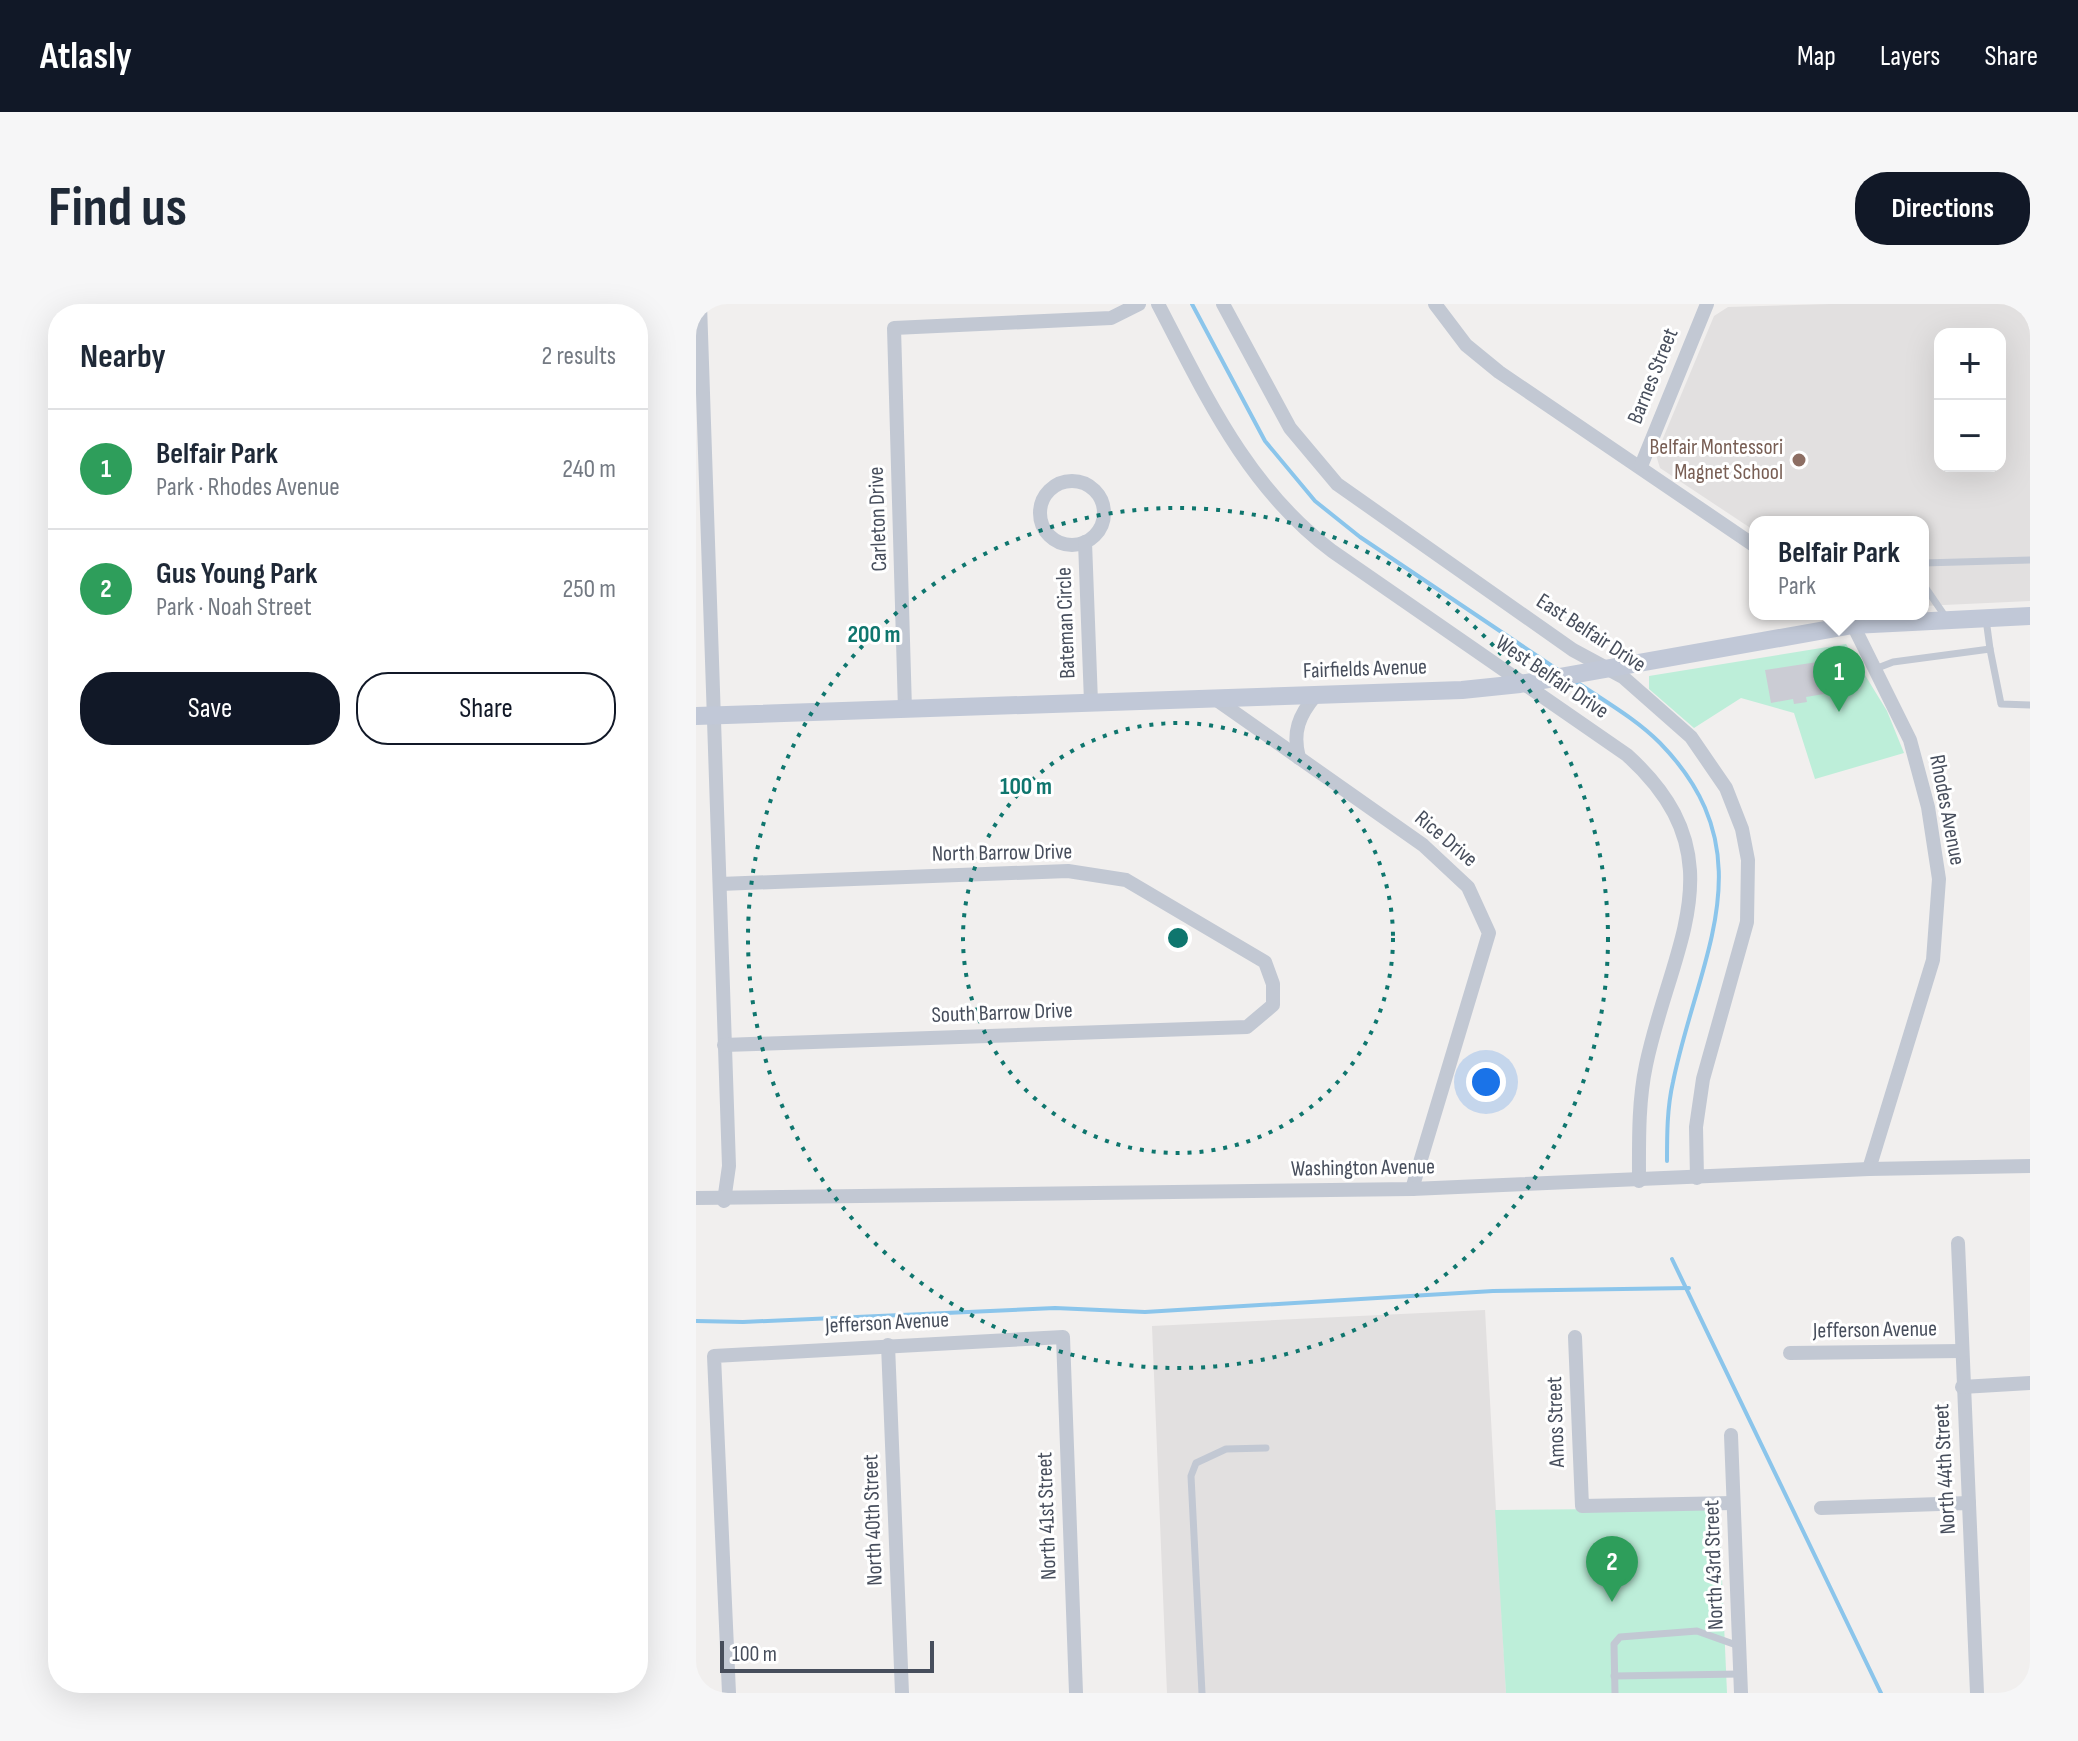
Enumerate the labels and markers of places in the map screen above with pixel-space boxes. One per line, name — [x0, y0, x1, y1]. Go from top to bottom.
place label: Belfair Montessori Magnet School — [1650, 434, 1783, 486]
marker: Belfair Montessori Magnet School — [1790, 451, 1808, 469]
pin: 1 — [1813, 646, 1865, 712]
centre of rings — [1164, 924, 1192, 952]
pin: 2 — [1586, 1536, 1638, 1602]

